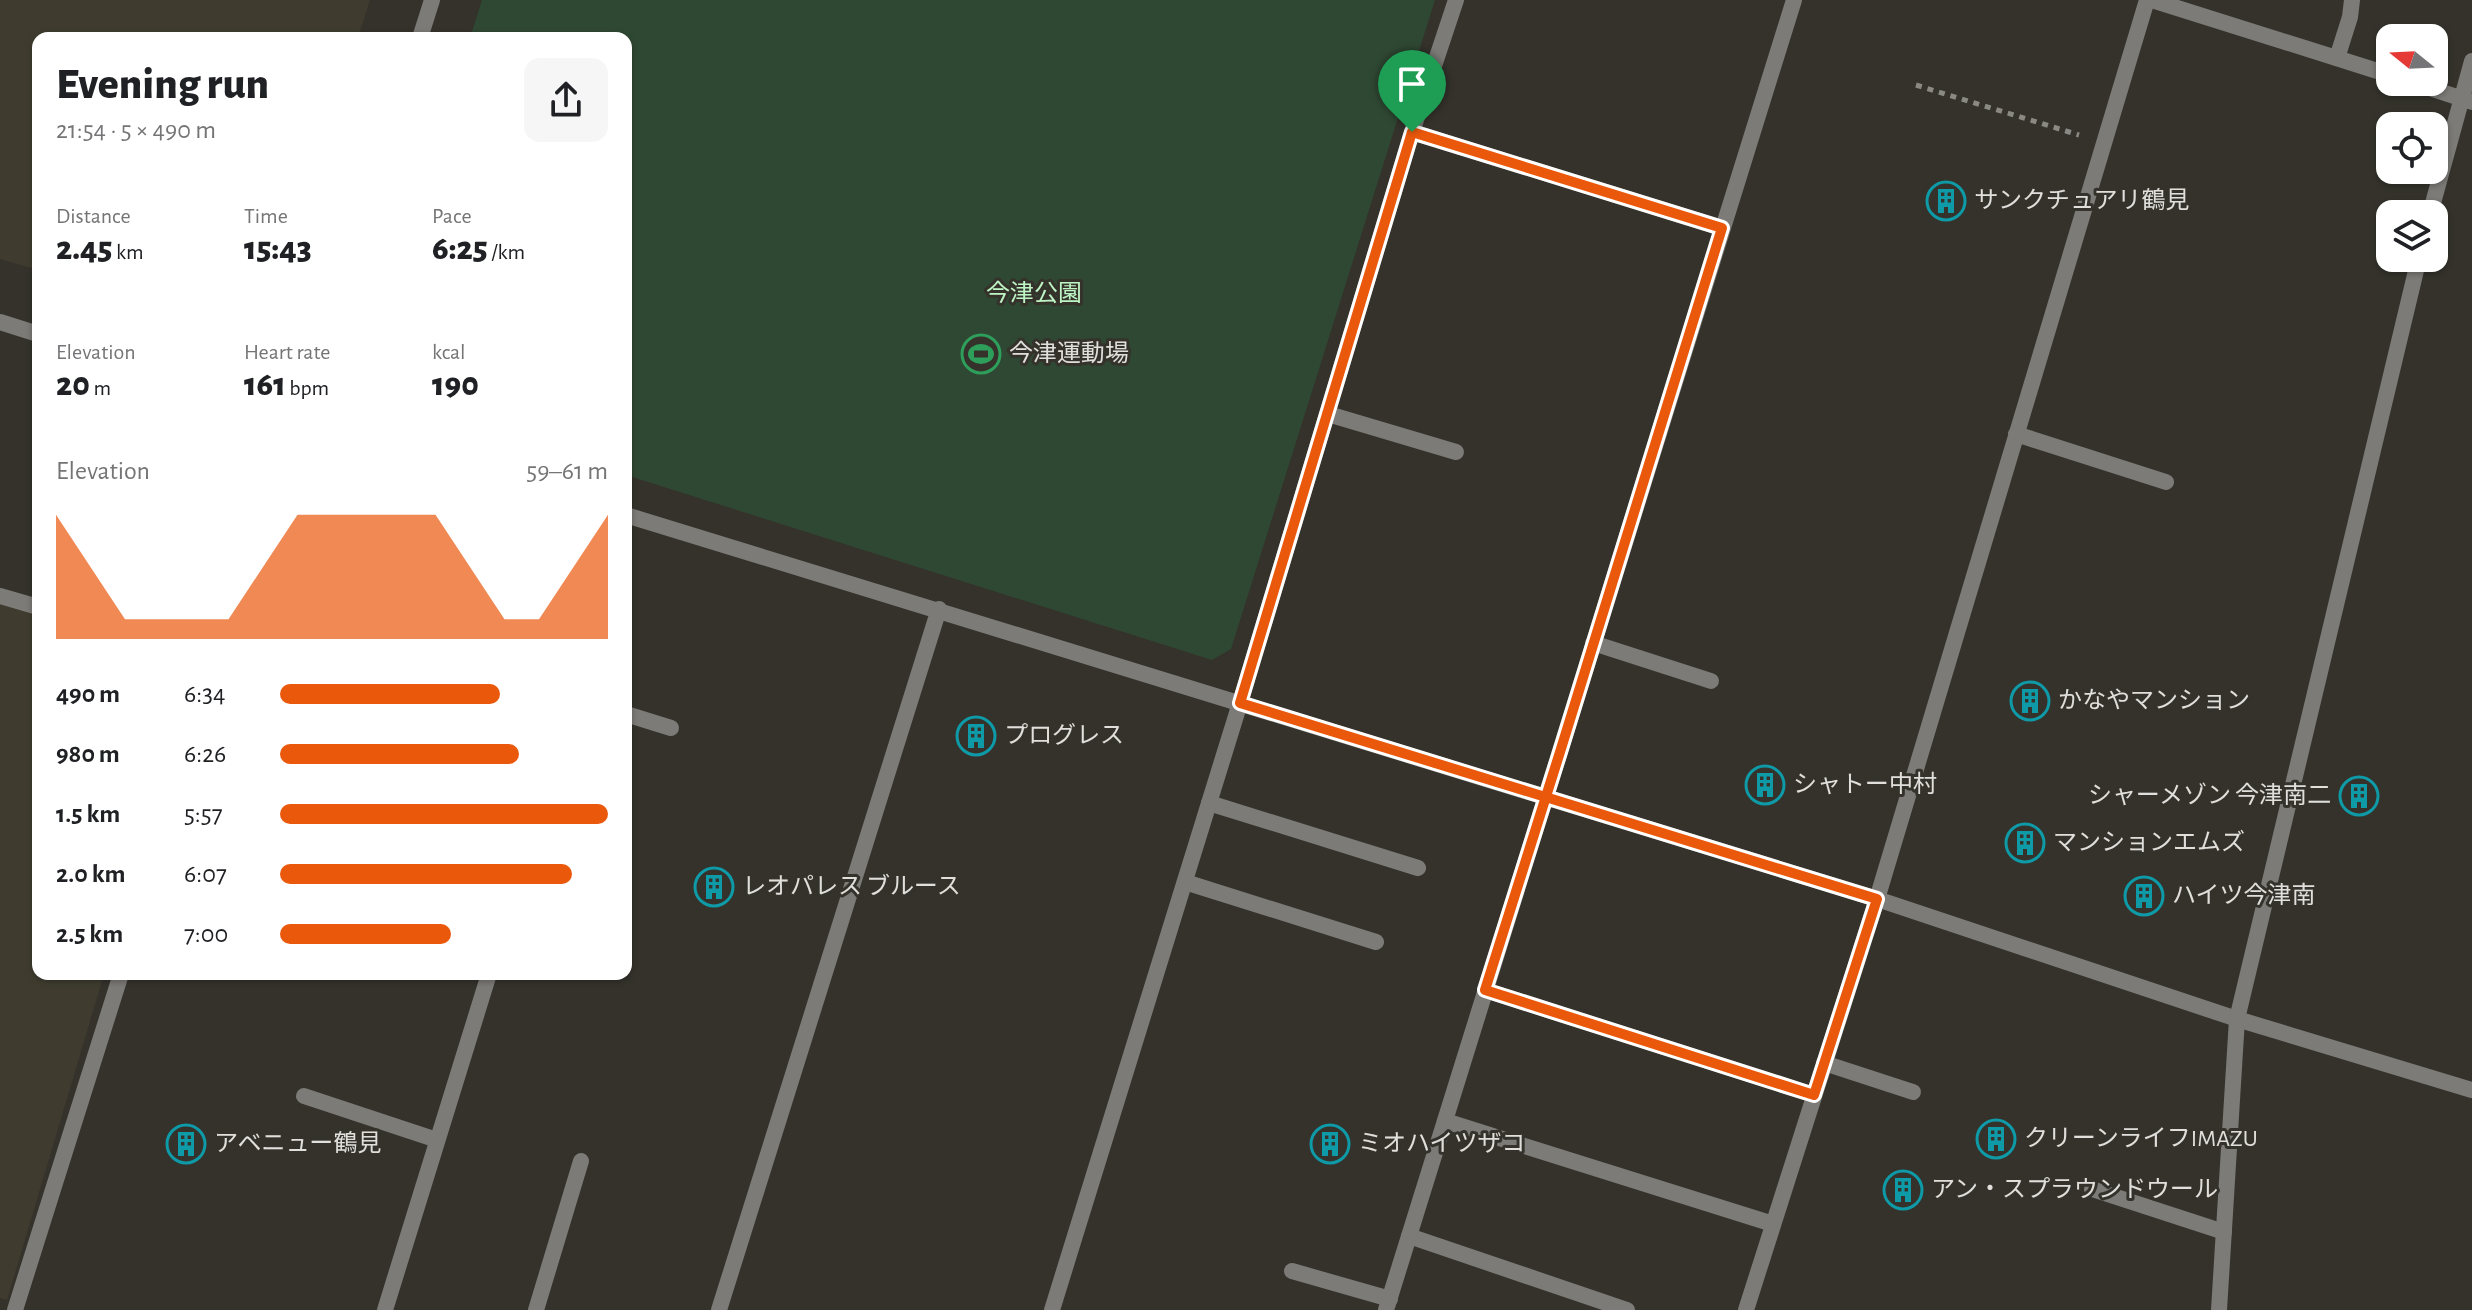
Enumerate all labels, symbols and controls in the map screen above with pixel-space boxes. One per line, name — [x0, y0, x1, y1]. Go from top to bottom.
north arrow — [2376, 24, 2448, 96]
map controls — [2376, 24, 2448, 272]
pin — [1378, 50, 1446, 132]
button: share — [524, 58, 608, 142]
icon: arrive — [1390, 62, 1434, 106]
text: Evening run — [56, 63, 269, 107]
button: locate — [2376, 112, 2448, 184]
text: 21:54 · 5 × 490 m — [56, 117, 216, 143]
building icon: サンクチュアリ鶴見 — [1925, 180, 1967, 222]
place label: サンクチュアリ鶴見 — [1974, 187, 2190, 213]
button: layers — [2376, 200, 2448, 272]
text: Distance — [56, 205, 131, 227]
text: Time — [244, 205, 288, 227]
text: Pace — [432, 205, 472, 227]
text: 2.45 — [56, 232, 112, 266]
text: 15:43 — [244, 232, 312, 266]
text: 6:25 — [432, 232, 488, 266]
text: km — [112, 241, 144, 263]
text: /km — [488, 241, 525, 263]
park label: 今津公園 — [986, 280, 1082, 306]
sports icon: 今津運動場 — [960, 333, 1002, 375]
place label: 今津運動場 — [1009, 340, 1129, 366]
text: Elevation — [56, 341, 136, 363]
text: Heart rate — [244, 341, 330, 363]
text: kcal — [432, 341, 466, 363]
text: 20 — [56, 368, 90, 402]
text: 161 — [244, 368, 286, 402]
text: 190 — [432, 368, 479, 402]
text: m — [90, 377, 111, 399]
text: bpm — [286, 377, 329, 399]
text: Elevation — [56, 458, 150, 484]
text: 59–61 m — [526, 458, 608, 484]
building icon: かなやマンション — [2009, 680, 2051, 722]
text: 490 m — [56, 681, 120, 707]
text: 6:34 — [184, 681, 225, 707]
place label: かなやマンション — [2058, 688, 2250, 713]
building icon: プログレス — [955, 715, 997, 757]
place label: プログレス — [1004, 722, 1124, 748]
text: 980 m — [56, 741, 120, 767]
text: 6:26 — [184, 741, 226, 767]
building icon: シャトー中村 — [1744, 764, 1786, 806]
place label: シャトー中村 — [1793, 771, 1937, 797]
building icon: シャーメゾン 今津南二 — [2338, 775, 2380, 817]
place label: シャーメゾン 今津南二 — [2088, 782, 2331, 808]
text: 1.5 km — [56, 801, 120, 827]
text: 5:57 — [184, 801, 223, 827]
building icon: マンションエムズ — [2004, 822, 2046, 864]
place label: マンションエムズ — [2053, 829, 2245, 855]
text: 2.0 km — [56, 861, 126, 887]
text: 6:07 — [184, 861, 227, 887]
building icon: レオパレス ブルース — [693, 866, 735, 908]
place label: レオパレス ブルース — [742, 873, 961, 899]
building icon: ハイツ今津南 — [2123, 875, 2165, 917]
place label: ハイツ今津南 — [2172, 882, 2316, 908]
text: 2.5 km — [56, 921, 123, 947]
text: 7:00 — [184, 921, 228, 947]
building icon: クリーンライフIMAZU — [1975, 1118, 2017, 1160]
building icon: アベニュー鶴見 — [165, 1123, 207, 1165]
building icon: ミオハイツザコ — [1309, 1123, 1351, 1165]
place label: クリーンライフIMAZU — [2024, 1126, 2258, 1151]
place label: アベニュー鶴見 — [214, 1130, 382, 1156]
place label: ミオハイツザコ — [1358, 1132, 1526, 1156]
building icon: アン・スプラウンドウール — [1882, 1169, 1924, 1211]
place label: アン・スプラウンドウール — [1931, 1177, 2218, 1202]

